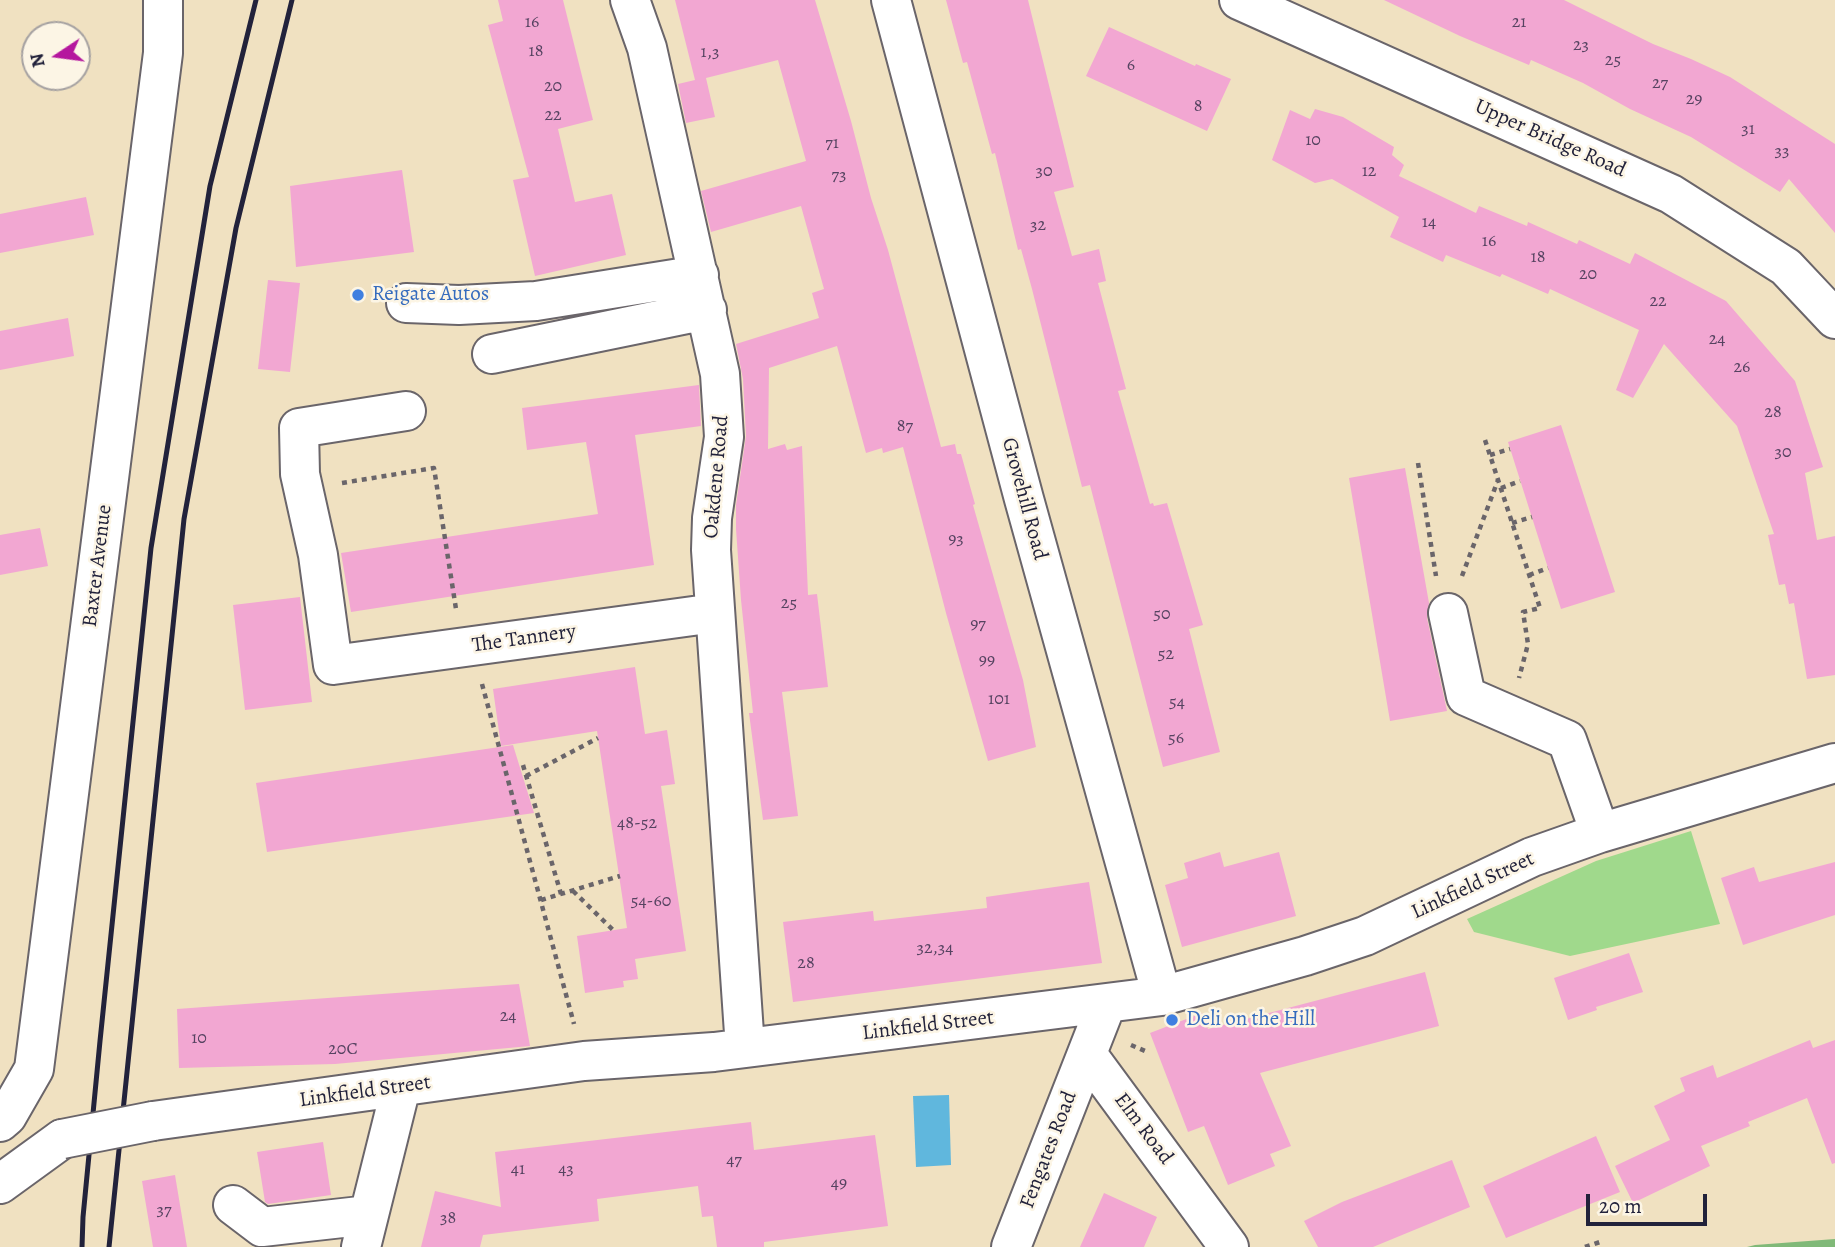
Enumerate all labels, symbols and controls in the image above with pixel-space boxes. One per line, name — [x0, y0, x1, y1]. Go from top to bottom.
house number: 16 — [525, 12, 539, 34]
house number: 21 — [1512, 12, 1526, 34]
north arrow — [21, 21, 91, 91]
house number: 23 — [1573, 35, 1589, 57]
house number: 18 — [529, 41, 543, 63]
house number: 1,3 — [701, 42, 719, 64]
house number: 25 — [1605, 50, 1621, 72]
text: N — [23, 51, 52, 70]
house number: 6 — [1127, 55, 1135, 77]
house number: 27 — [1652, 73, 1668, 95]
house number: 20 — [544, 76, 562, 98]
house number: 29 — [1686, 89, 1702, 111]
street label: Upper Bridge Road — [1470, 94, 1630, 184]
house number: 8 — [1194, 96, 1202, 118]
house number: 22 — [544, 105, 562, 127]
house number: 31 — [1741, 119, 1755, 141]
house number: 10 — [1305, 130, 1321, 152]
house number: 71 — [825, 133, 839, 155]
house number: 33 — [1775, 141, 1789, 163]
house number: 30 — [1035, 161, 1053, 183]
house number: 12 — [1362, 161, 1376, 183]
house number: 73 — [831, 165, 847, 187]
house number: 14 — [1422, 212, 1436, 234]
house number: 32 — [1030, 215, 1046, 237]
house number: 16 — [1482, 231, 1496, 253]
house number: 18 — [1531, 247, 1545, 269]
house number: 20 — [1579, 264, 1597, 286]
place label: Reigate Autos — [372, 282, 489, 308]
marker: Reigate Autos — [350, 287, 366, 303]
house number: 22 — [1649, 291, 1667, 313]
house number: 24 — [1709, 329, 1725, 351]
house number: 26 — [1734, 357, 1750, 379]
house number: 28 — [1764, 402, 1782, 424]
street label: Oakdene Road — [699, 414, 735, 540]
house number: 87 — [897, 416, 913, 438]
street label: Grovehill Road — [996, 435, 1052, 563]
house number: 30 — [1774, 442, 1792, 464]
street label: Baxter Avenue — [78, 503, 118, 629]
house number: 93 — [948, 529, 964, 551]
house number: 25 — [781, 593, 797, 615]
house number: 50 — [1153, 604, 1171, 626]
house number: 97 — [970, 614, 986, 636]
street label: The Tannery — [470, 619, 578, 659]
house number: 52 — [1158, 644, 1174, 666]
house number: 99 — [979, 650, 995, 672]
house number: 101 — [988, 689, 1010, 711]
house number: 54 — [1169, 692, 1185, 714]
house number: 56 — [1168, 728, 1184, 750]
house number: 48-52 — [617, 813, 657, 835]
street label: Linkfield Street — [1408, 847, 1538, 925]
house number: 54-60 — [631, 891, 671, 913]
house number: 32,34 — [917, 938, 953, 960]
house number: 28 — [797, 953, 815, 975]
street label: Linkfield Street — [861, 1005, 995, 1047]
house number: 24 — [500, 1006, 516, 1028]
place label: Deli on the Hill — [1186, 1007, 1315, 1033]
marker: Deli on the Hill — [1164, 1012, 1180, 1028]
house number: 10 — [191, 1028, 207, 1050]
house number: 20C — [328, 1039, 358, 1061]
street label: Linkfield Street — [298, 1070, 432, 1114]
street label: Fengates Road — [1015, 1088, 1083, 1212]
street label: Elm Road — [1108, 1088, 1178, 1170]
house number: 47 — [726, 1150, 742, 1172]
house number: 41 — [511, 1159, 525, 1181]
house number: 43 — [558, 1159, 574, 1181]
house number: 49 — [831, 1173, 847, 1195]
scale bar — [1590, 1180, 1711, 1224]
text: 20 m — [1599, 1192, 1642, 1220]
house number: 37 — [156, 1200, 172, 1222]
house number: 38 — [440, 1208, 456, 1230]

